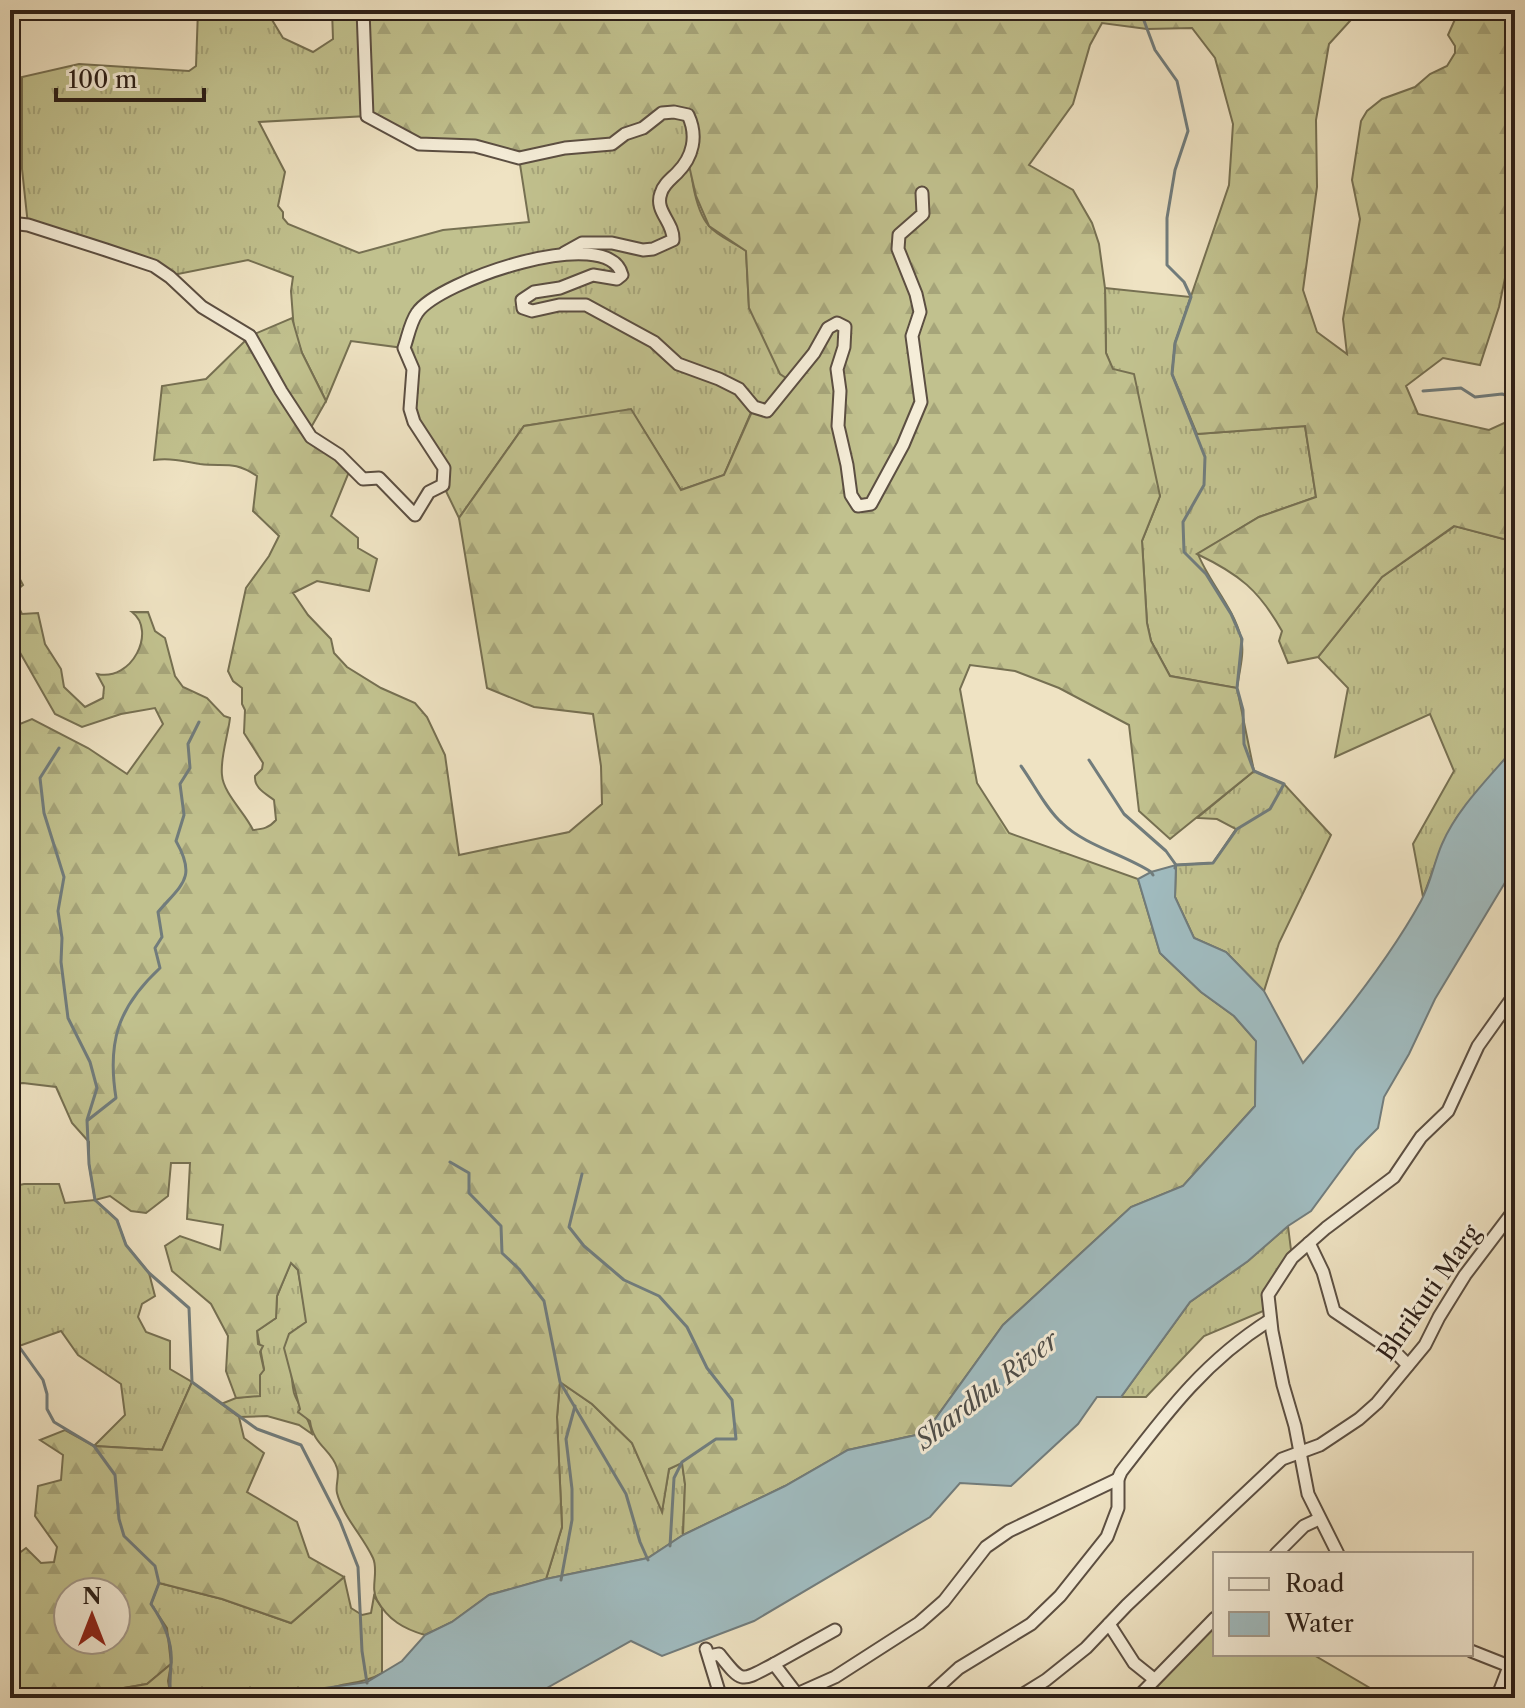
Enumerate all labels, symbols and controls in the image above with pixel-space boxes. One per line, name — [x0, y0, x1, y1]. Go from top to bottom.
scale bar — [56, 52, 204, 102]
text: 100 m — [68, 65, 137, 94]
street label: Bhrikuti Marg — [1371, 1219, 1486, 1366]
water label: Shardhu River — [907, 1323, 1067, 1457]
legend — [1213, 1552, 1473, 1656]
text: Road — [1285, 1569, 1345, 1598]
north arrow — [52, 1576, 132, 1656]
text: N — [82, 1583, 102, 1610]
text: Water — [1284, 1609, 1354, 1638]

